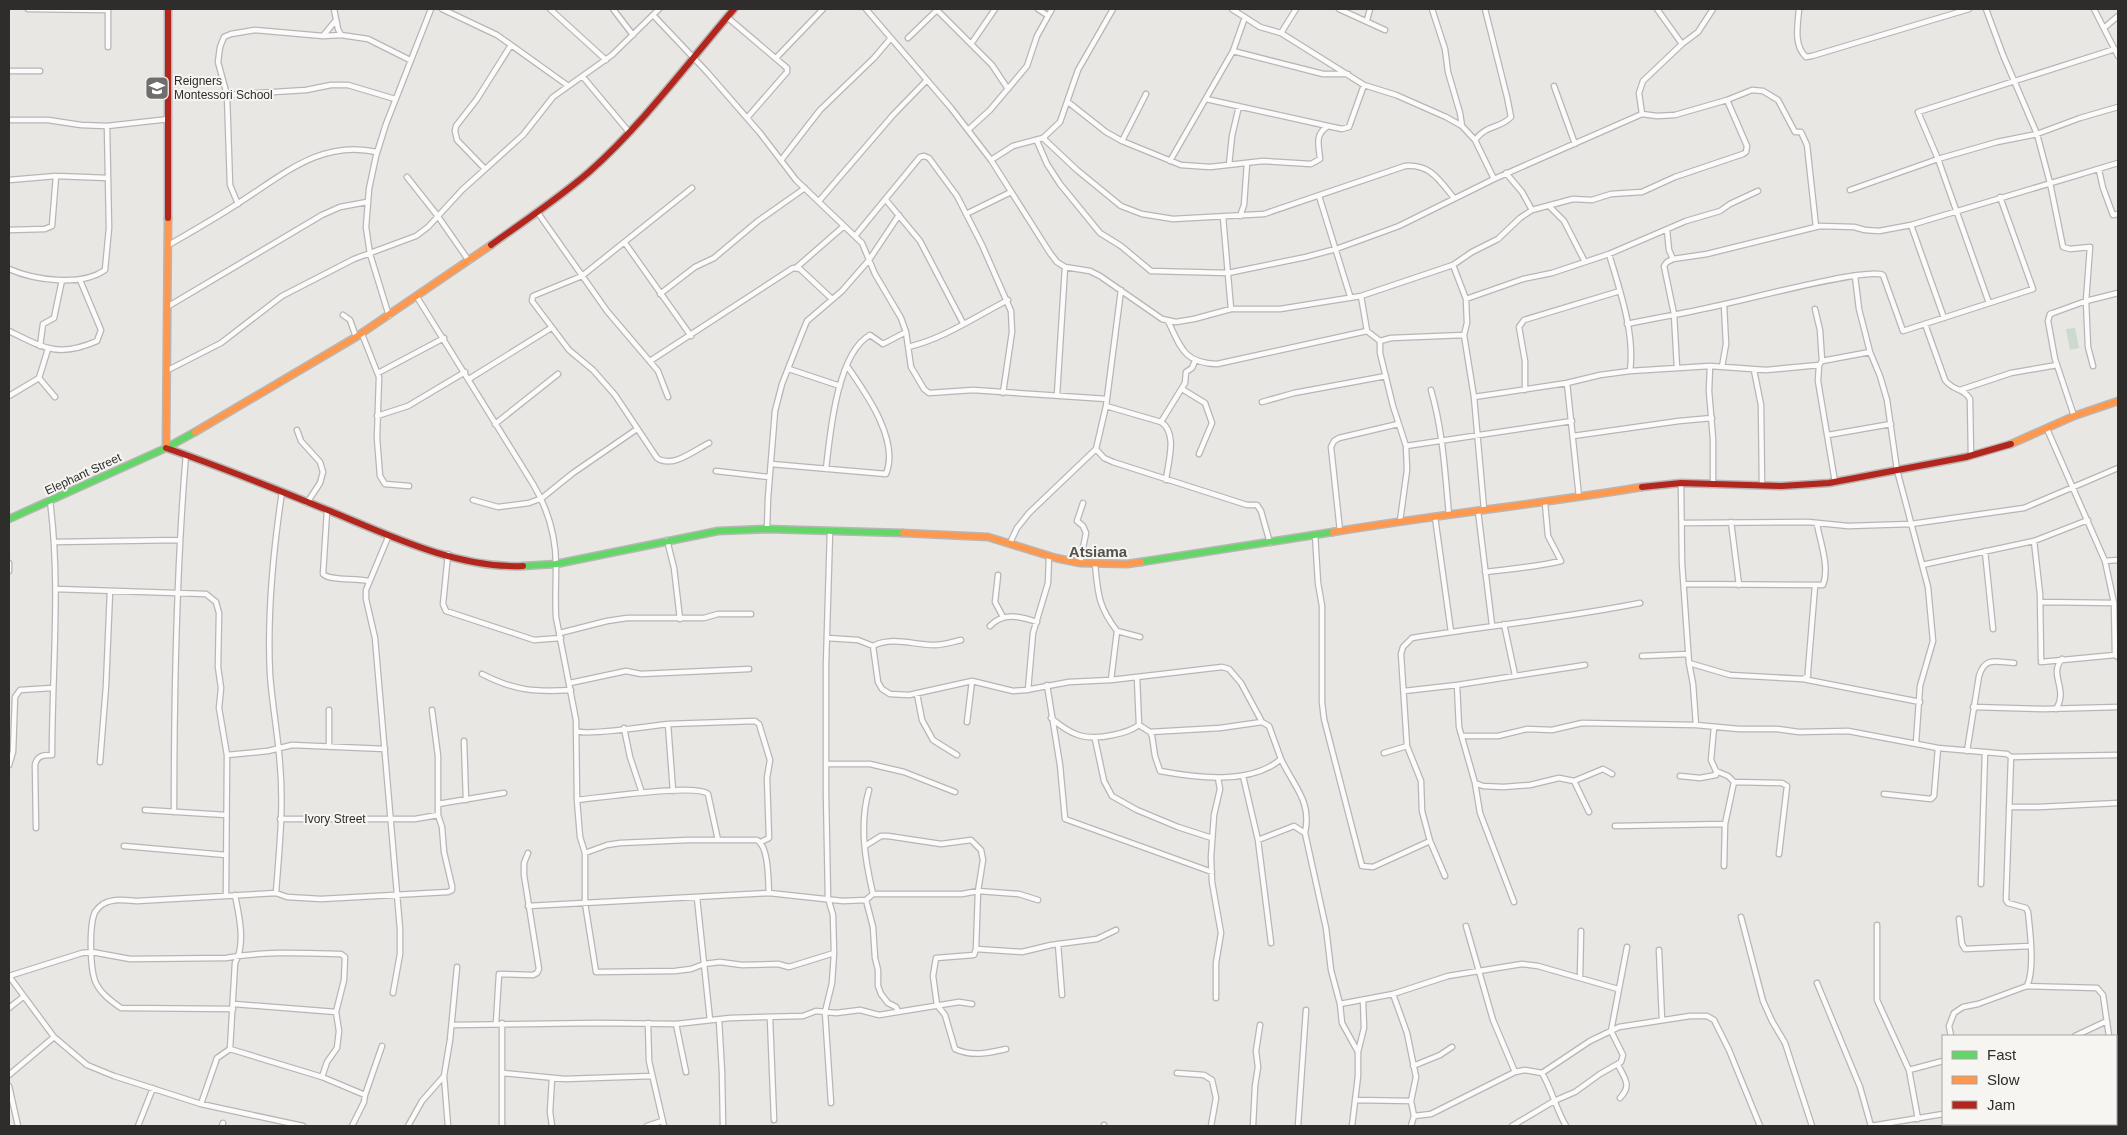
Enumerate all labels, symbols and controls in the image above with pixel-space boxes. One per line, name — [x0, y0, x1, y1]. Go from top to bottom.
place label: Reigners Montessori School — [174, 74, 273, 102]
school or university icon: Reigners Montessori School — [144, 75, 170, 101]
street label: Elephant Street — [43, 450, 124, 498]
district label: Atsiama — [1069, 543, 1128, 560]
street label: Ivory Street — [304, 812, 366, 826]
legend — [1942, 1035, 2117, 1125]
text: Fast — [1987, 1046, 2017, 1063]
text: Slow — [1987, 1071, 2020, 1088]
text: Jam — [1987, 1096, 2015, 1113]

